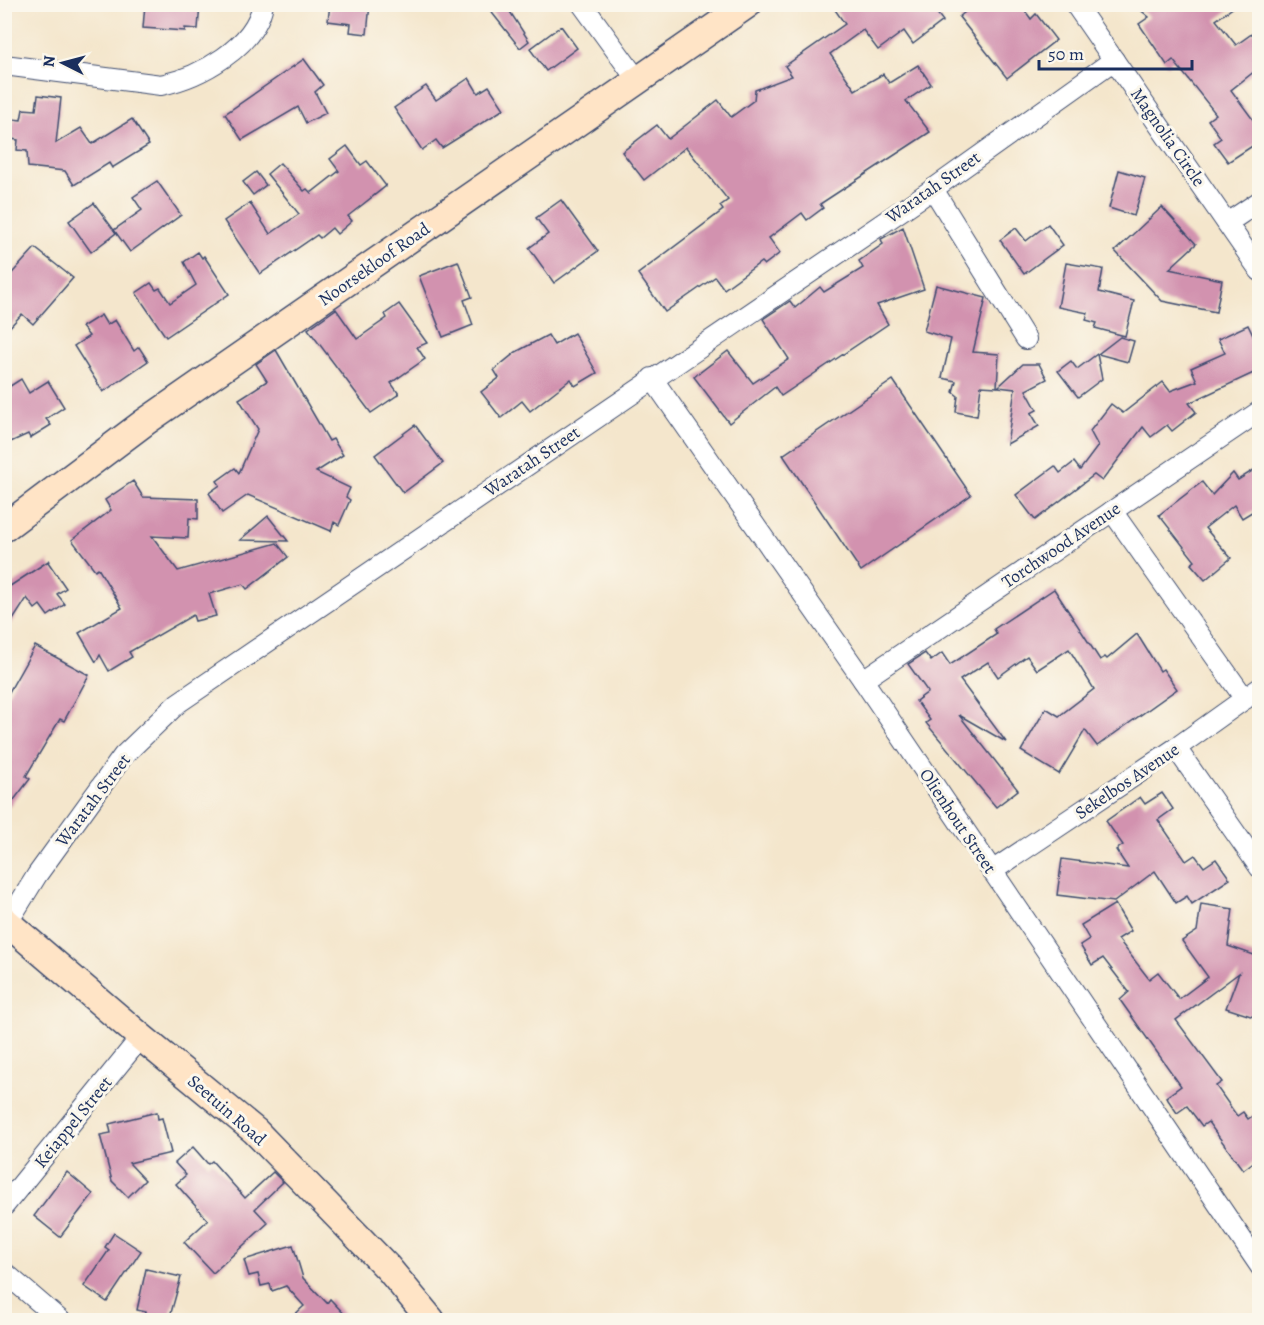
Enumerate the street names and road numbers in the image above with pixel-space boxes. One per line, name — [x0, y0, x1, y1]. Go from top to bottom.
street label: Magnolia Circle — [1125, 83, 1211, 191]
street label: Waratah Street — [880, 145, 985, 229]
street label: Noorsekloof Road — [313, 216, 435, 311]
street label: Waratah Street — [479, 420, 585, 502]
street label: Torchwood Avenue — [997, 496, 1125, 594]
street label: Sekelbos Avenue — [1070, 737, 1184, 825]
street label: Waratah Street — [50, 749, 136, 852]
street label: Olienhout Street — [914, 764, 1002, 878]
street label: Seetuin Road — [183, 1069, 272, 1151]
street label: Keiappel Street — [29, 1071, 117, 1173]

